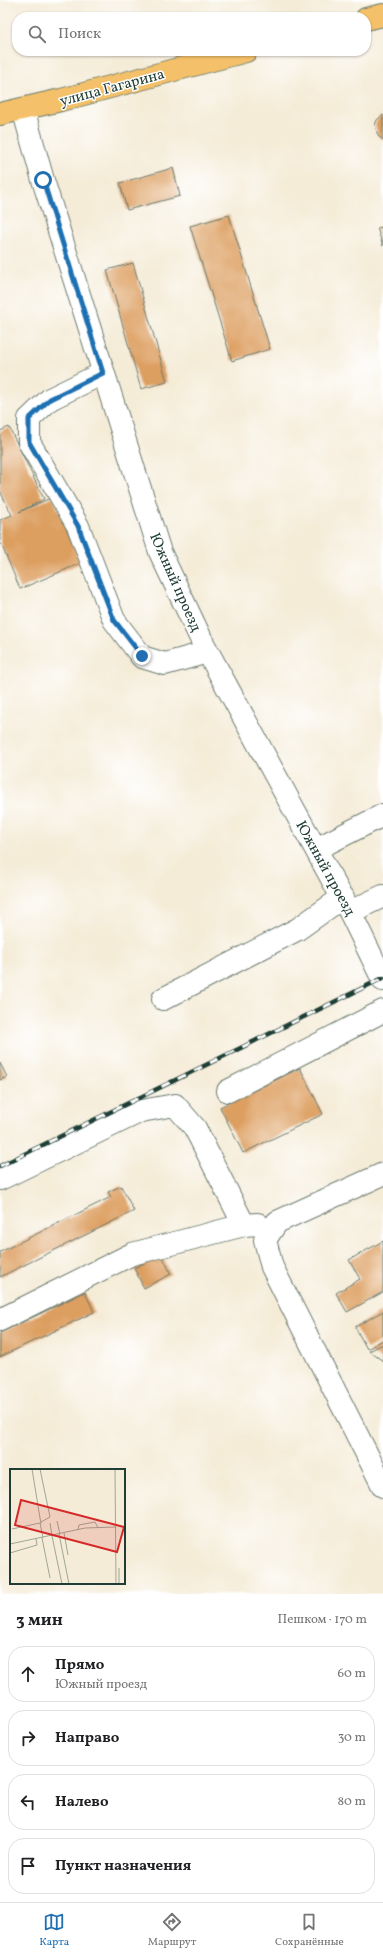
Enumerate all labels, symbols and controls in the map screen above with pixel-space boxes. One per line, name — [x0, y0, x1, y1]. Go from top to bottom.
search box — [12, 12, 371, 56]
icon: search — [26, 23, 48, 45]
text: Поиск — [58, 24, 101, 45]
street label: улица Гагарина — [58, 64, 167, 113]
route start — [34, 171, 52, 189]
street label: Южный проезд — [143, 530, 206, 636]
route end — [133, 647, 151, 665]
street label: Южный проезд — [290, 817, 360, 921]
inset map — [10, 1469, 125, 1584]
text: 3 мин — [16, 1609, 63, 1632]
text: Пешком · 170 m — [278, 1611, 367, 1629]
text: Прямо — [55, 1655, 104, 1676]
icon: ahead — [17, 1663, 39, 1685]
text: 60 m — [338, 1665, 366, 1683]
text: Южный проезд — [55, 1676, 147, 1694]
icon: right — [17, 1727, 39, 1749]
text: Направо — [55, 1728, 119, 1749]
text: 30 m — [338, 1729, 366, 1747]
icon: left — [17, 1791, 39, 1813]
text: Налево — [55, 1792, 109, 1813]
text: 80 m — [337, 1793, 366, 1811]
icon: arrive — [17, 1855, 39, 1877]
text: Пункт назначения — [55, 1856, 191, 1877]
tab: Карта — [39, 1911, 69, 1950]
tab: Маршрут — [148, 1911, 196, 1950]
tab: Сохранённые — [275, 1911, 344, 1950]

